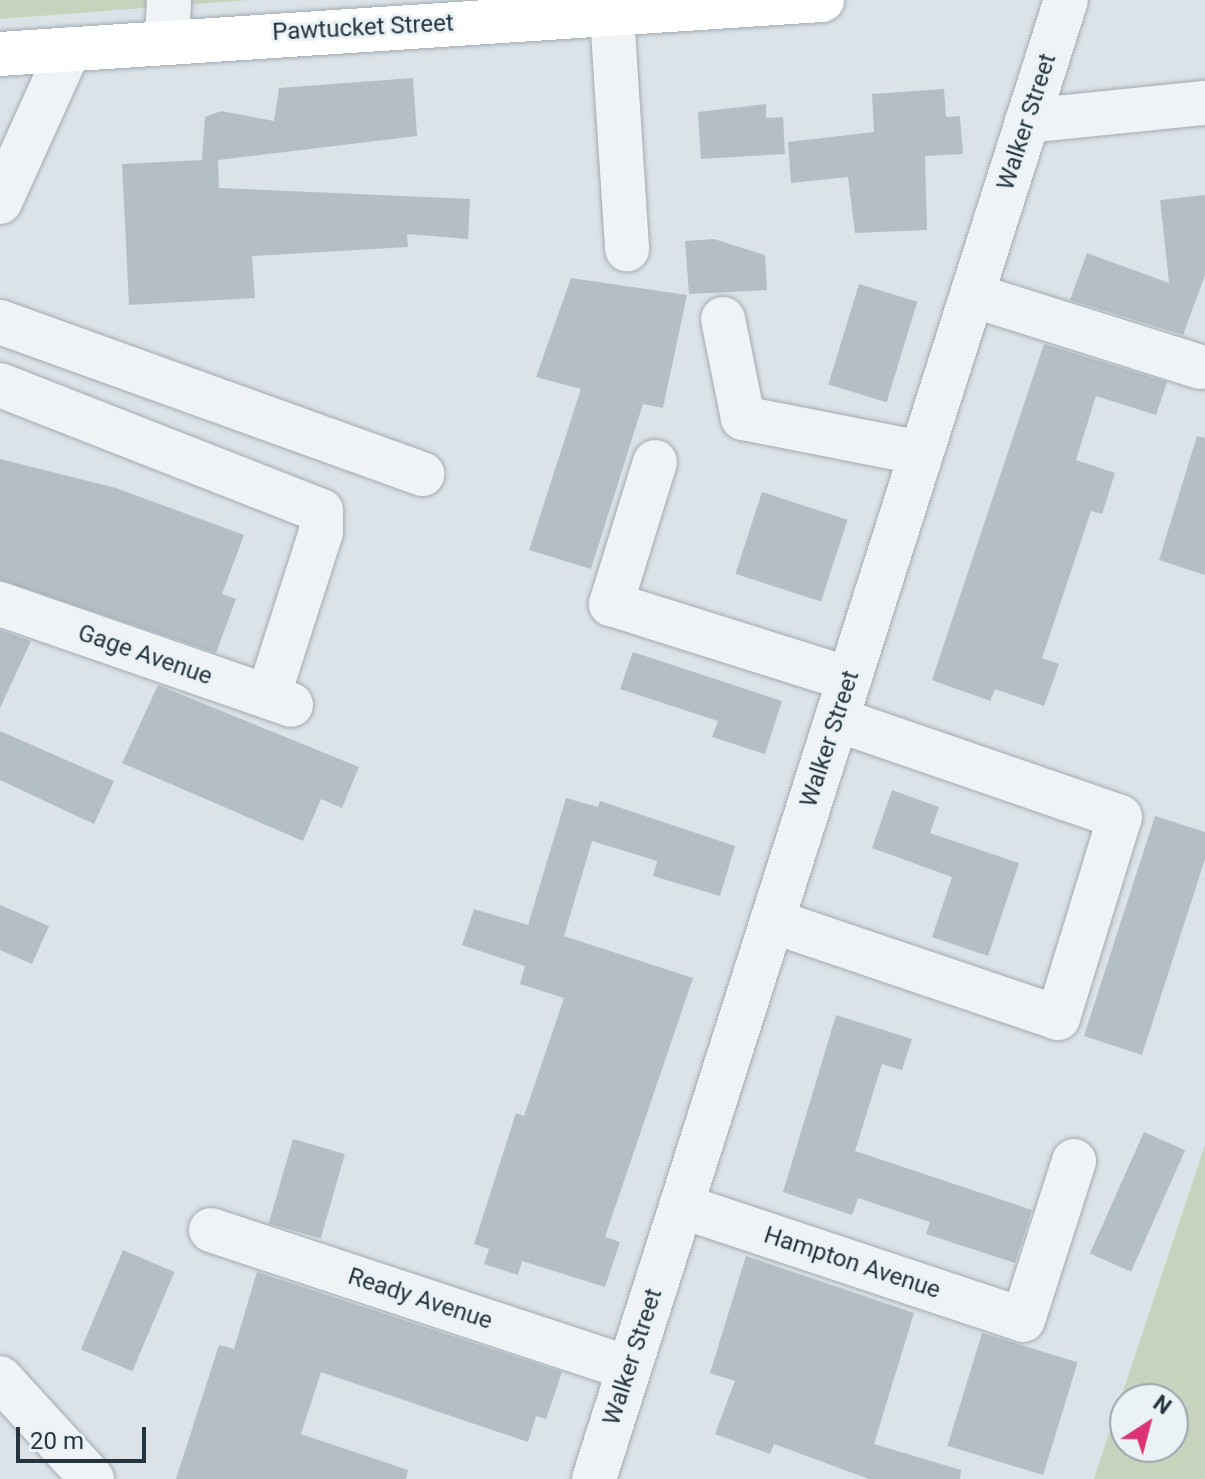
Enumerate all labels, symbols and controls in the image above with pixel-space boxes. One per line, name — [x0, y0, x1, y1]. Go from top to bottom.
street label: Pawtucket Street — [272, 9, 454, 47]
street label: Walker Street — [991, 50, 1063, 194]
street label: Gage Avenue — [74, 619, 216, 691]
street label: Walker Street — [794, 667, 866, 811]
street label: Hampton Avenue — [760, 1221, 944, 1305]
street label: Ready Avenue — [344, 1262, 496, 1336]
street label: Walker Street — [597, 1285, 669, 1429]
north arrow — [1109, 1383, 1189, 1463]
text: N — [1149, 1390, 1176, 1419]
scale bar — [20, 1411, 150, 1461]
text: 20 m — [30, 1427, 84, 1455]

